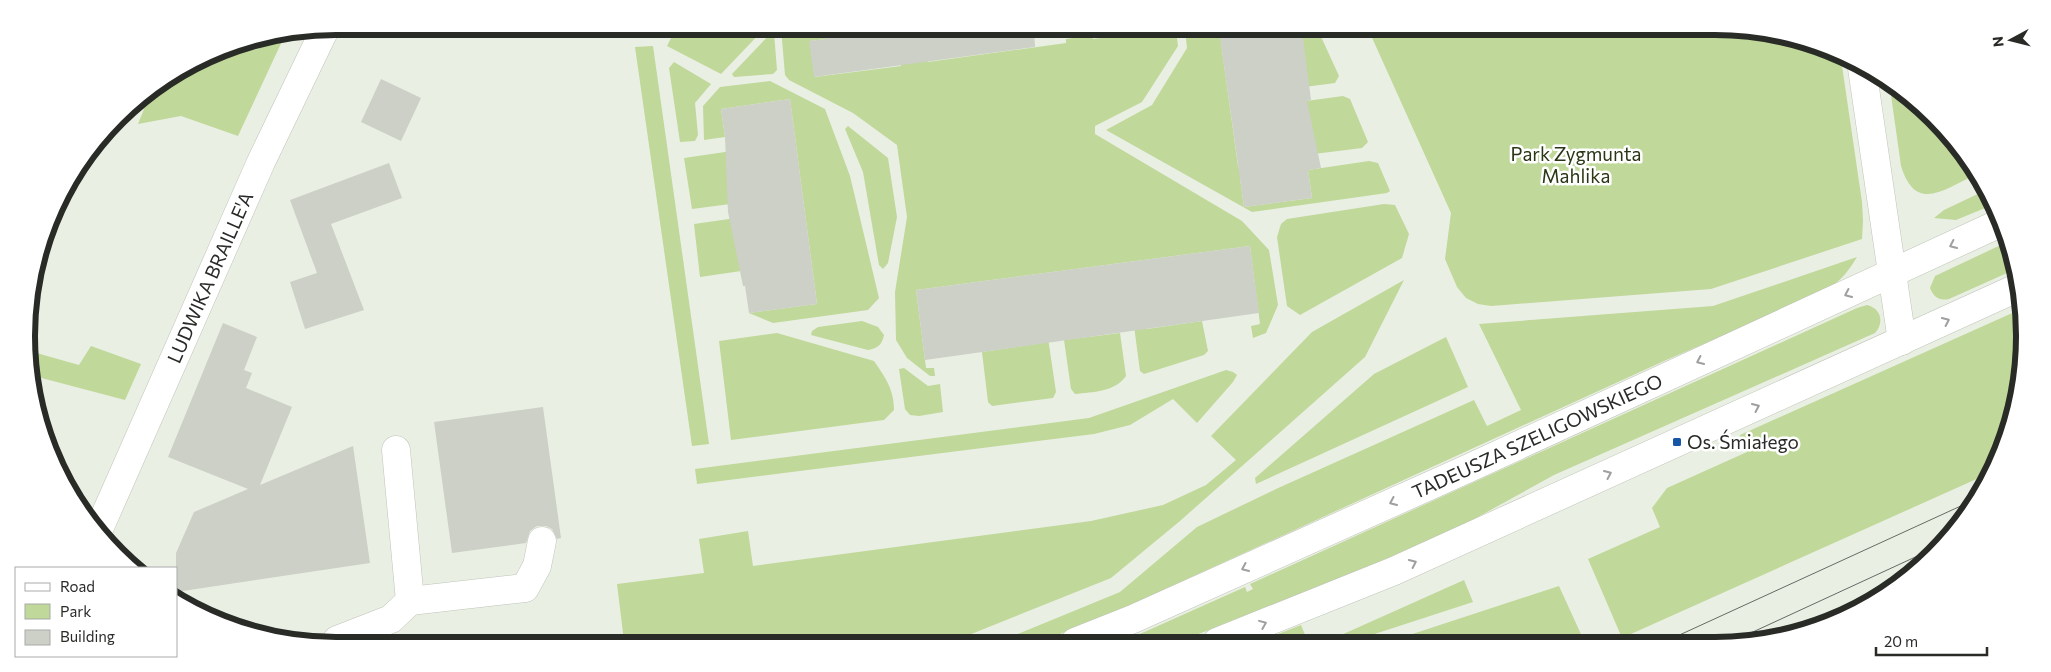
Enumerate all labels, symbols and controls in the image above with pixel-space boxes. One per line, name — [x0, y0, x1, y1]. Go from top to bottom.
north arrow — [1986, 15, 2036, 65]
text: N — [1989, 35, 2007, 48]
park label: Park Zygmunta Mahlika — [1510, 142, 1642, 187]
street label: LUDWIKA BRAILLE'A — [162, 188, 257, 366]
one-way arrow — [1949, 239, 1958, 249]
one-way arrow — [1844, 287, 1853, 298]
one-way arrow — [1941, 316, 1950, 327]
one-way arrow — [1696, 355, 1705, 366]
street label: TADEUSZA SZELIGOWSKIEGO — [1408, 368, 1666, 503]
one-way arrow — [1751, 402, 1760, 413]
place label: Os. Śmiałego — [1687, 429, 1799, 453]
marker: Os. Śmiałego — [1671, 436, 1683, 448]
one-way arrow — [1603, 469, 1612, 480]
one-way arrow — [1389, 495, 1398, 506]
one-way arrow — [1408, 558, 1417, 569]
one-way arrow — [1241, 562, 1250, 573]
legend — [15, 567, 178, 657]
text: Road — [60, 577, 95, 595]
text: Park — [60, 602, 91, 620]
one-way arrow — [1258, 620, 1267, 630]
scale bar — [1876, 624, 1987, 656]
text: Building — [60, 627, 115, 645]
text: 20 m — [1884, 632, 1918, 650]

